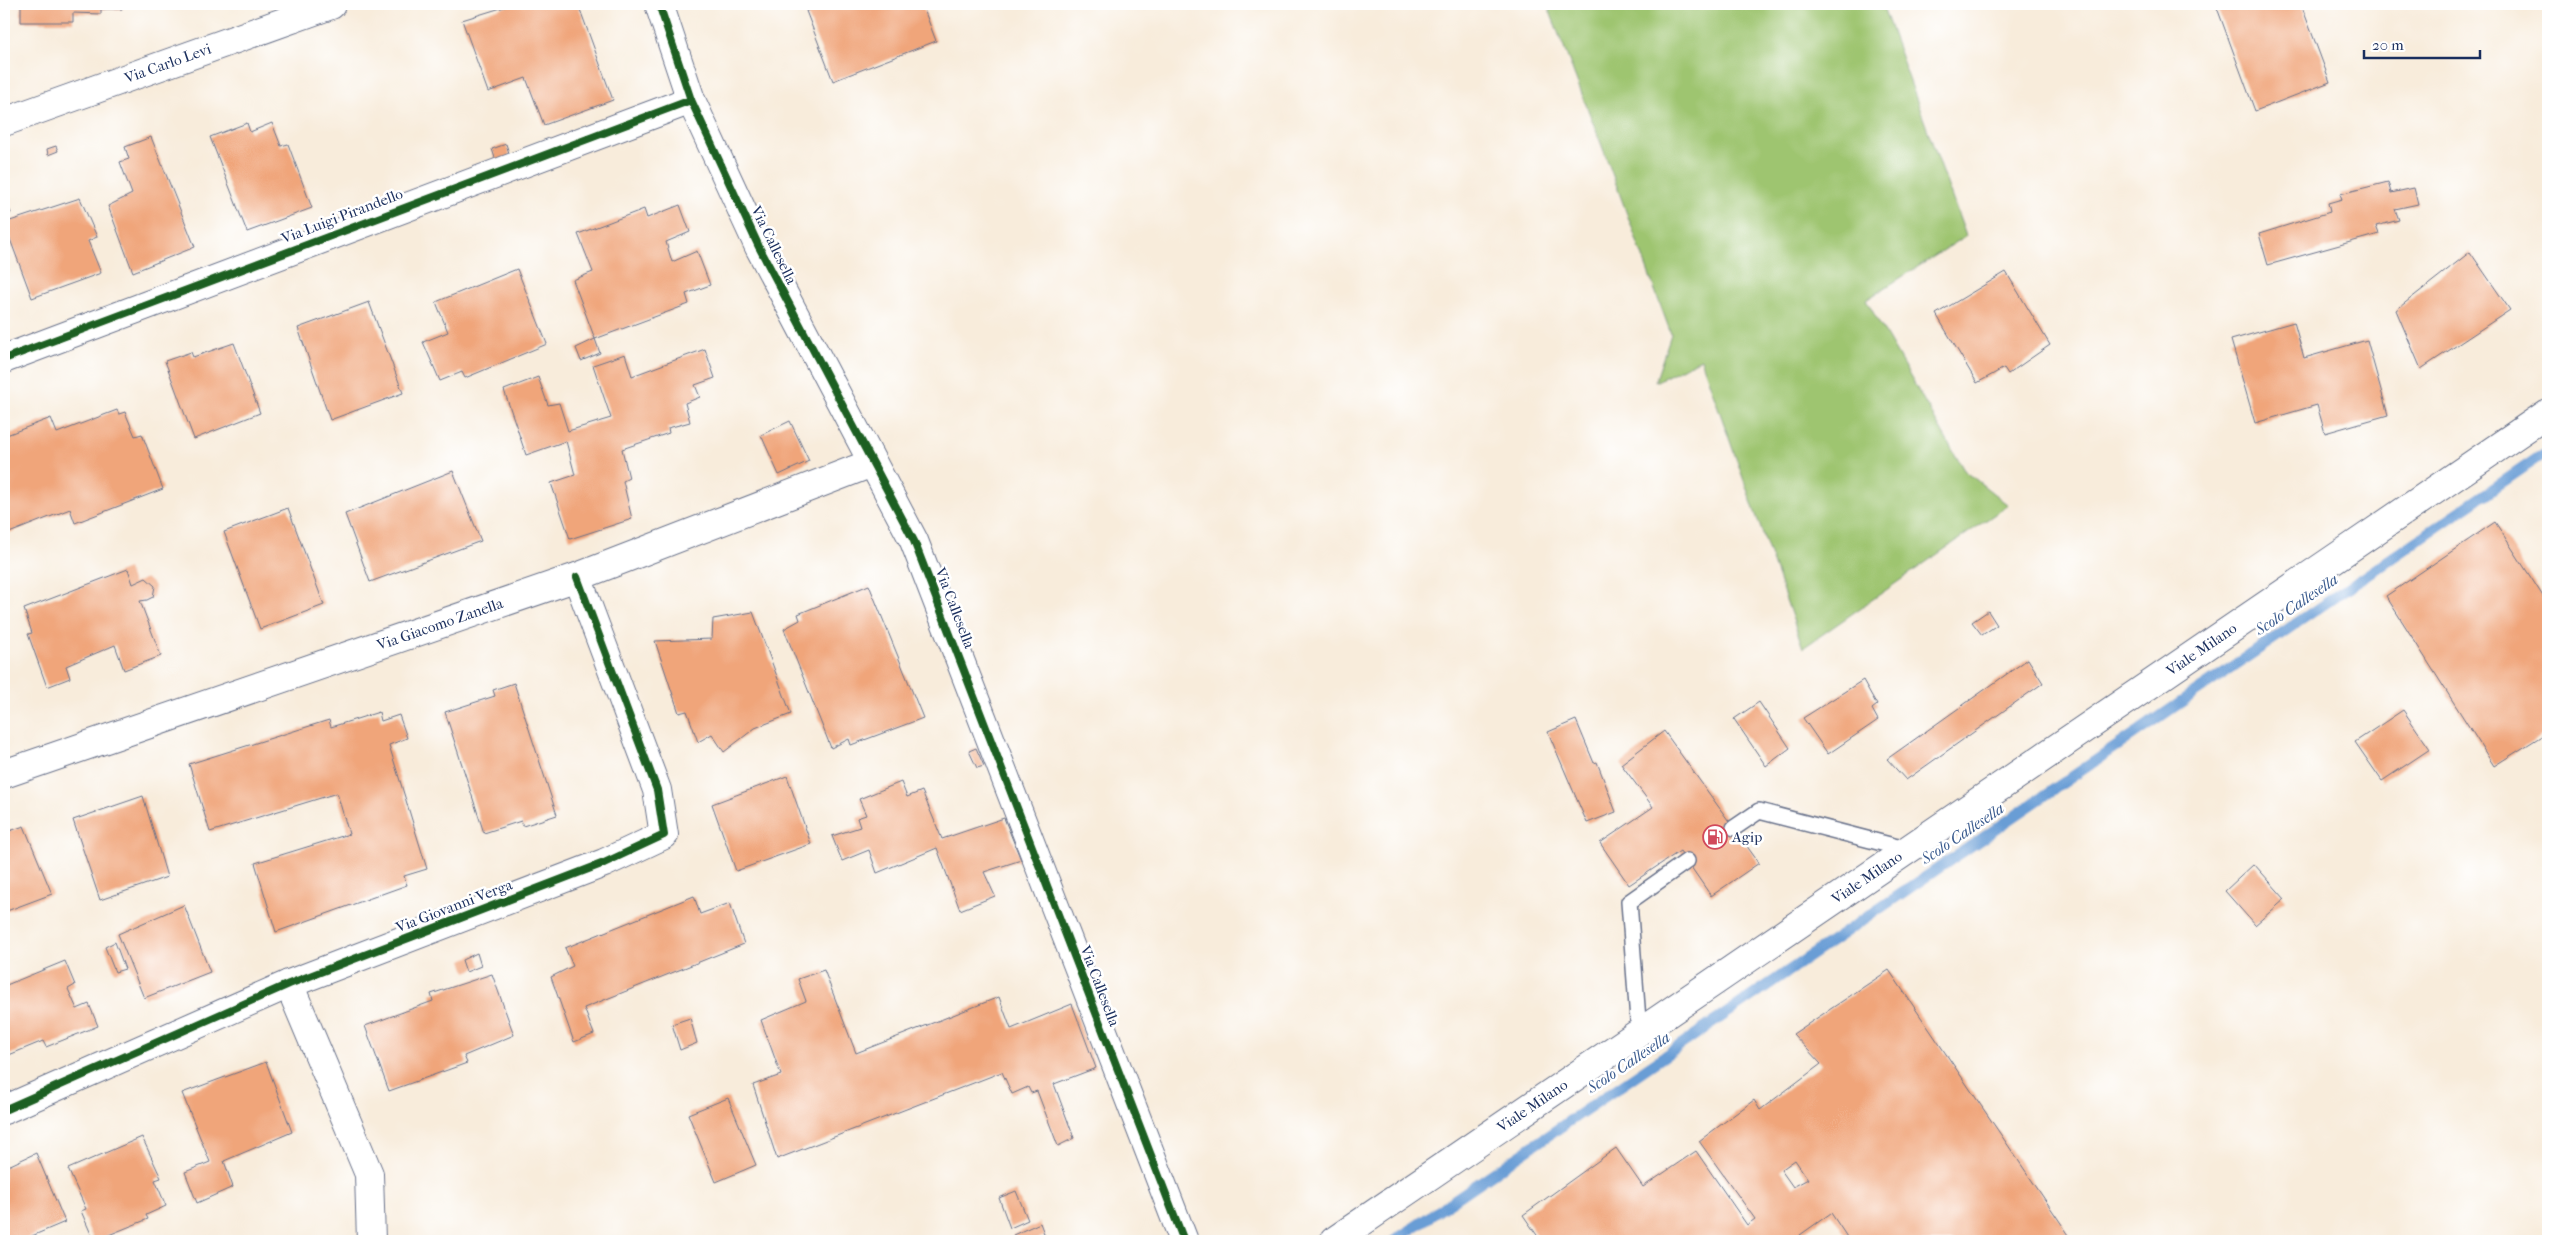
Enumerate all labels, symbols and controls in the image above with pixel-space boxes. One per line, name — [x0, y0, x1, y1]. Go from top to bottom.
scale bar — [2364, 28, 2481, 60]
text: 20 m — [2372, 36, 2404, 54]
street label: Via Carlo Levi — [121, 39, 214, 88]
street label: Via Luigi Pirandello — [278, 184, 406, 248]
street label: Via Callesella — [747, 202, 801, 288]
street label: Via Callesella — [931, 564, 979, 652]
water label: Scolo Callesella — [2250, 570, 2341, 640]
street label: Via Giacomo Zanella — [374, 594, 506, 654]
street label: Viale Milano — [2162, 619, 2240, 680]
water label: Scolo Callesella — [1916, 799, 2007, 869]
fuel station icon: Agip — [1702, 824, 1728, 850]
place label: Agip — [1731, 828, 1762, 846]
street label: Viale Milano — [1827, 847, 1906, 908]
street label: Via Giovanni Verga — [392, 875, 516, 937]
street label: Via Callesella — [1076, 942, 1124, 1030]
water label: Scolo Callesella — [1582, 1028, 1673, 1098]
street label: Viale Milano — [1493, 1075, 1571, 1137]

